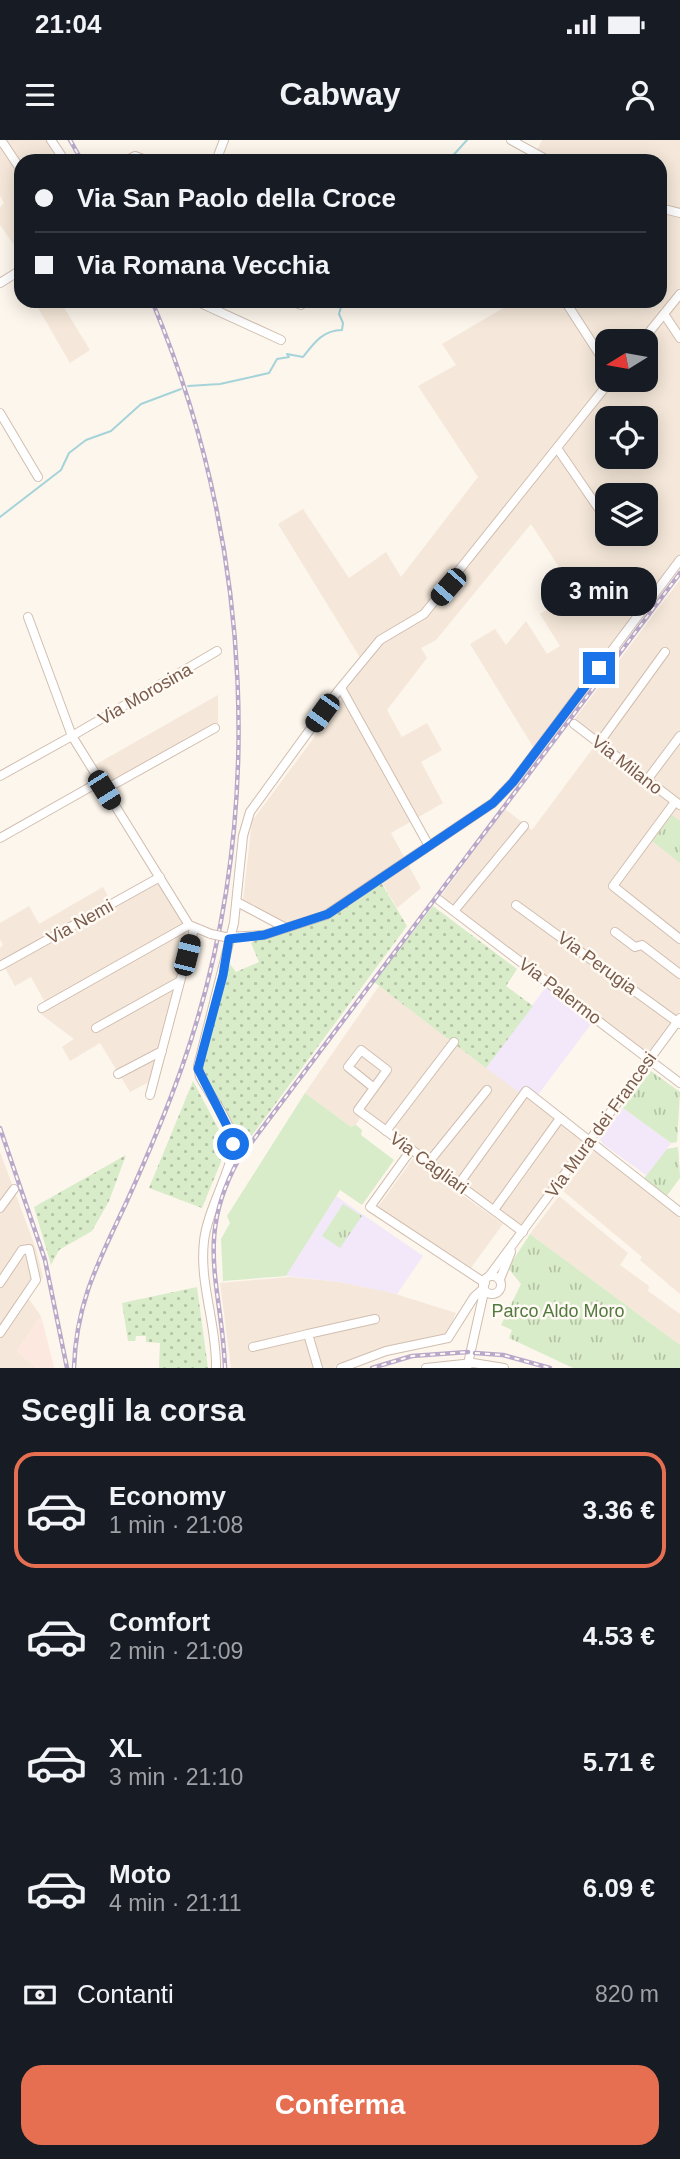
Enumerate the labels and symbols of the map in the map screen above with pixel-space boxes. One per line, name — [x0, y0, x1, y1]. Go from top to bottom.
north arrow — [595, 329, 658, 392]
car — [427, 564, 470, 610]
callout: 3 min — [541, 566, 657, 616]
route end — [583, 652, 615, 684]
street label: Via Morosina — [95, 659, 196, 729]
car — [302, 690, 343, 736]
street label: Via Milano — [588, 731, 666, 799]
car — [84, 767, 125, 813]
street label: Via Nemi — [43, 896, 117, 948]
street label: Via Perugia — [554, 928, 641, 999]
car — [172, 932, 203, 978]
street label: Via Palermo — [515, 954, 605, 1028]
street label: Via Mura dei Francesi — [542, 1048, 660, 1202]
route start — [217, 1128, 249, 1160]
street label: Via Cagliari — [386, 1128, 472, 1198]
park label: Parco Aldo Moro — [491, 1301, 625, 1321]

